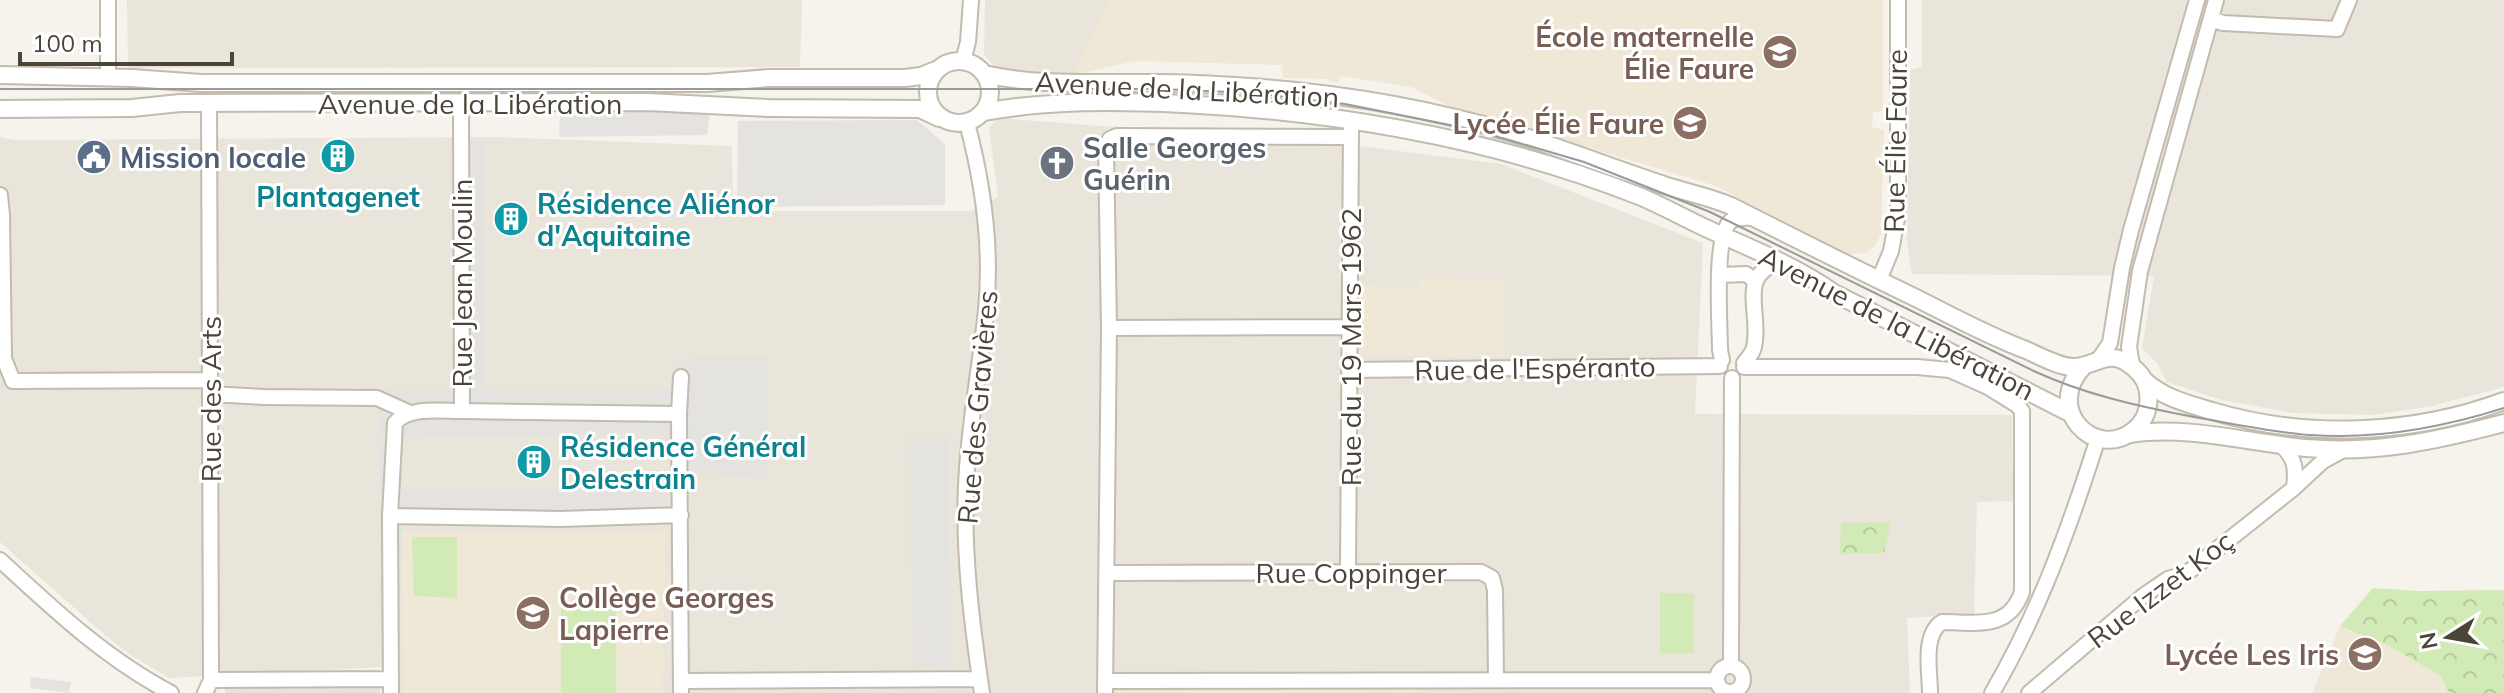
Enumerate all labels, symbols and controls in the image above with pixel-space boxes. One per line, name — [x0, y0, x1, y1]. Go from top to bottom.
scale bar — [20, 16, 232, 66]
place label: École maternelle Élie Faure — [1535, 19, 1754, 86]
text: 100 m — [32, 28, 103, 58]
school or university icon: École maternelle Élie Faure — [1761, 33, 1799, 71]
street label: Rue Élie Faure — [1876, 49, 1914, 233]
street label: Avenue de la Libération — [1034, 64, 1340, 114]
street label: Avenue de la Libération — [318, 86, 622, 121]
school or university icon: Lycée Élie Faure — [1671, 104, 1709, 142]
place label: Lycée Élie Faure — [1453, 106, 1664, 141]
place label: Salle Georges Guérin — [1083, 130, 1266, 197]
building icon: Plantagenet — [319, 137, 357, 175]
public building icon: Mission locale — [75, 138, 113, 176]
place label: Mission locale — [120, 140, 306, 175]
church icon: Salle Georges Guérin — [1038, 144, 1076, 182]
place label: Plantagenet — [256, 179, 420, 214]
street label: Rue Jean Moulin — [444, 179, 479, 387]
place label: Résidence Aliénor d'Aquitaine — [537, 186, 775, 253]
building icon: Résidence Aliénor d'Aquitaine — [492, 200, 530, 238]
street label: Rue du 19 Mars 1962 — [1333, 208, 1368, 486]
street label: Avenue de la Libération — [1753, 238, 2041, 408]
street label: Rue des Gravières — [949, 289, 1005, 525]
street label: Rue des Arts — [193, 316, 228, 482]
street label: Rue de l'Espéranto — [1414, 348, 1656, 388]
place label: Résidence Général Delestrain — [560, 429, 806, 496]
building icon: Résidence Général Delestrain — [515, 443, 553, 481]
street label: Rue Izzet Koç — [2080, 523, 2240, 655]
street label: Rue Coppinger — [1255, 555, 1447, 590]
place label: Collège Georges Lapierre — [559, 580, 774, 647]
school or university icon: Collège Georges Lapierre — [514, 594, 552, 632]
north arrow — [2408, 597, 2488, 677]
text: N — [2413, 630, 2444, 652]
school or university icon: Lycée Les Iris — [2346, 635, 2384, 673]
place label: Lycée Les Iris — [2165, 637, 2339, 672]

